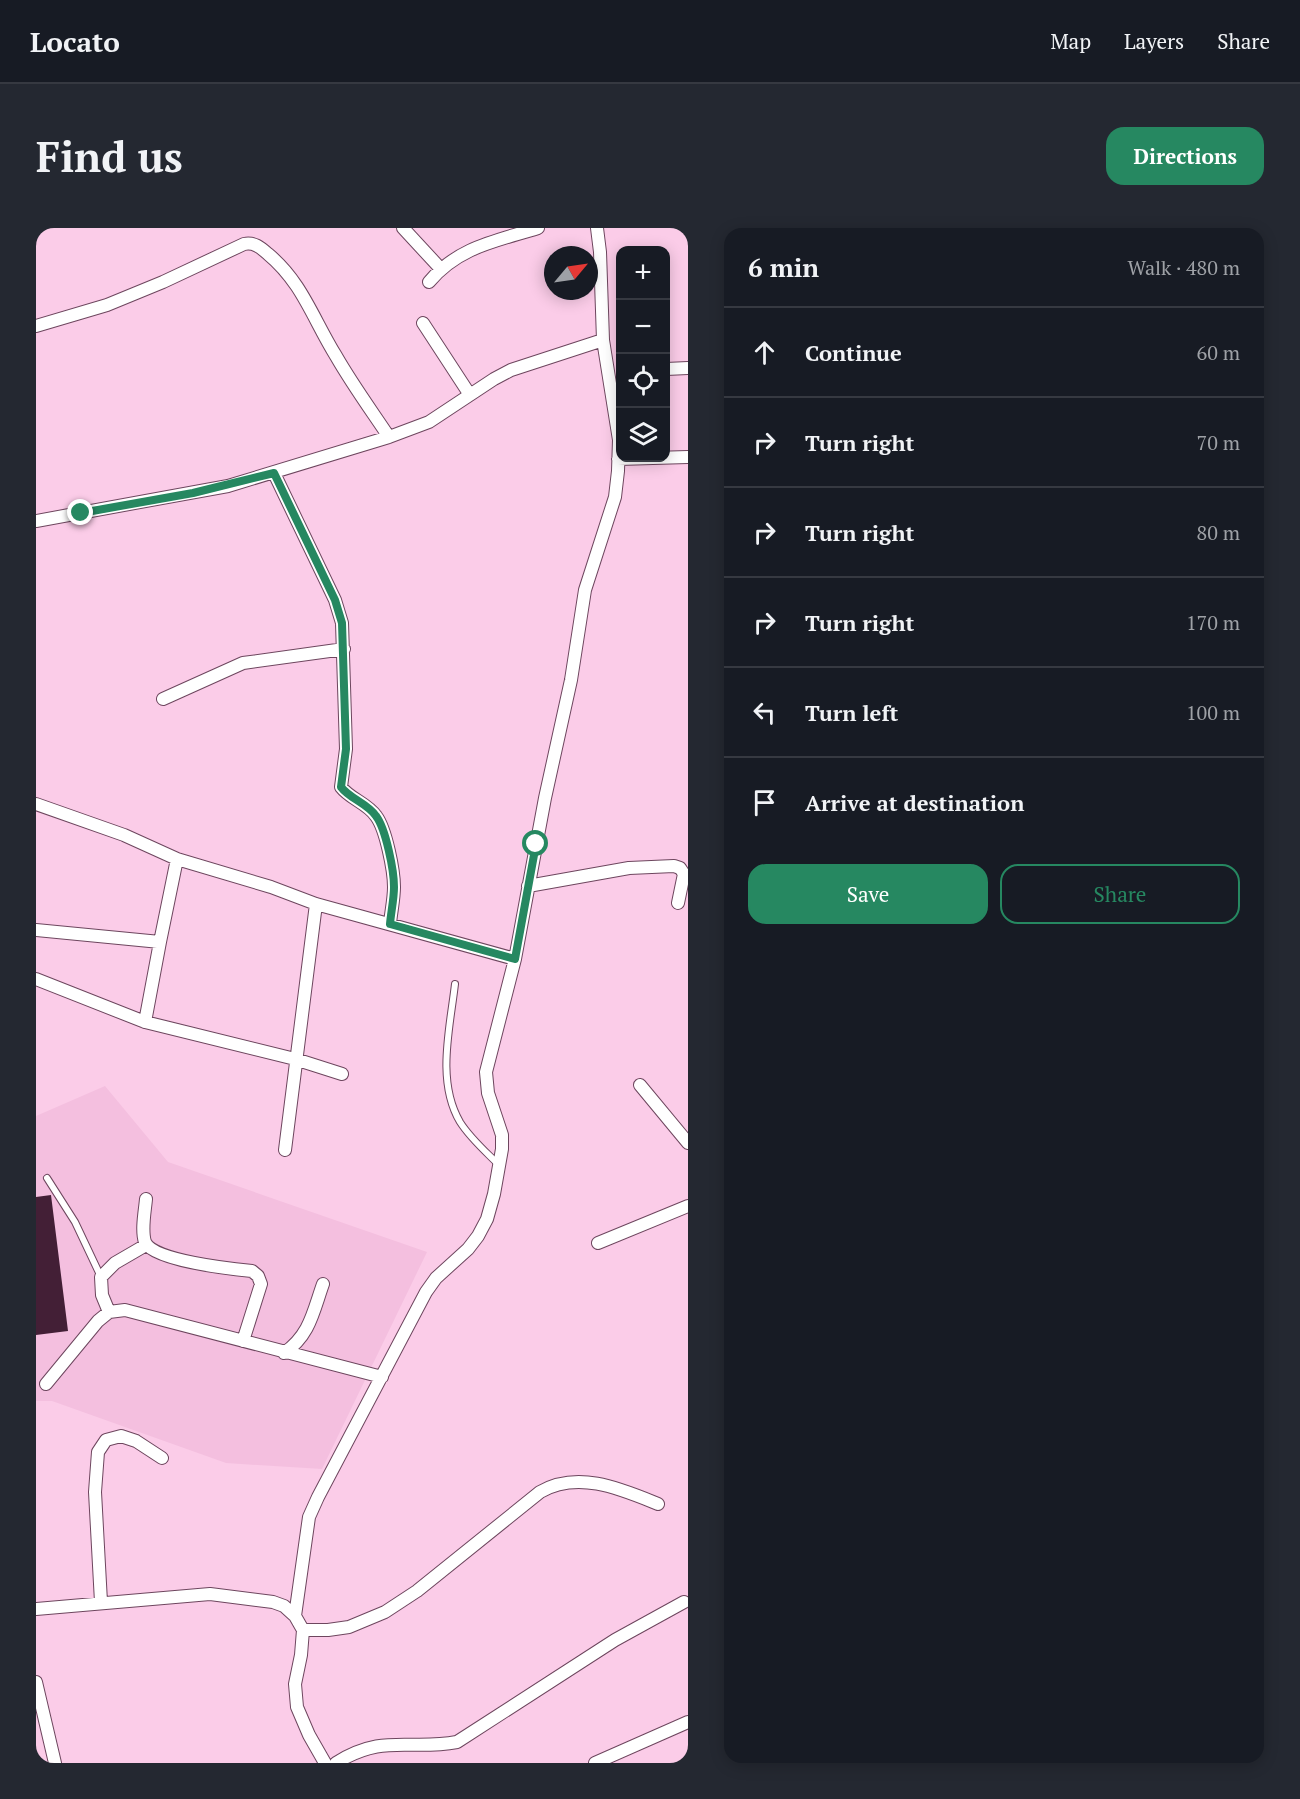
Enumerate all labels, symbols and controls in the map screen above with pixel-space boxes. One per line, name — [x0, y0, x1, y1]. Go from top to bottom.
text: Locato — [30, 23, 120, 60]
text: Map — [1050, 27, 1091, 55]
text: Layers — [1124, 27, 1184, 55]
text: Share — [1217, 27, 1270, 55]
button: Directions — [1106, 127, 1264, 185]
text: Find us — [36, 128, 183, 184]
north arrow — [544, 246, 598, 300]
map controls — [616, 246, 670, 462]
button: + — [616, 246, 670, 300]
text: 6 min — [748, 250, 819, 284]
text: Walk · 480 m — [1128, 254, 1240, 281]
button: − — [616, 300, 670, 354]
icon: ahead — [748, 336, 781, 369]
text: Continue — [805, 338, 902, 367]
text: 60 m — [1197, 339, 1240, 366]
button: locate — [616, 354, 670, 408]
button: layers — [616, 408, 670, 462]
icon: right — [748, 426, 781, 459]
text: Turn right — [805, 428, 914, 457]
text: 70 m — [1197, 429, 1240, 456]
route end — [67, 499, 93, 525]
icon: right — [748, 516, 781, 549]
text: Turn right — [805, 518, 914, 547]
text: 80 m — [1197, 519, 1240, 546]
icon: right — [748, 606, 781, 639]
text: Turn right — [805, 608, 914, 637]
text: 170 m — [1186, 609, 1240, 636]
icon: left — [748, 696, 781, 729]
text: Turn left — [805, 698, 898, 727]
text: 100 m — [1186, 699, 1240, 726]
icon: arrive — [748, 786, 781, 819]
text: Arrive at destination — [805, 788, 1024, 817]
route start — [522, 830, 548, 856]
button: Save — [748, 864, 988, 924]
button: Share — [1000, 864, 1240, 924]

